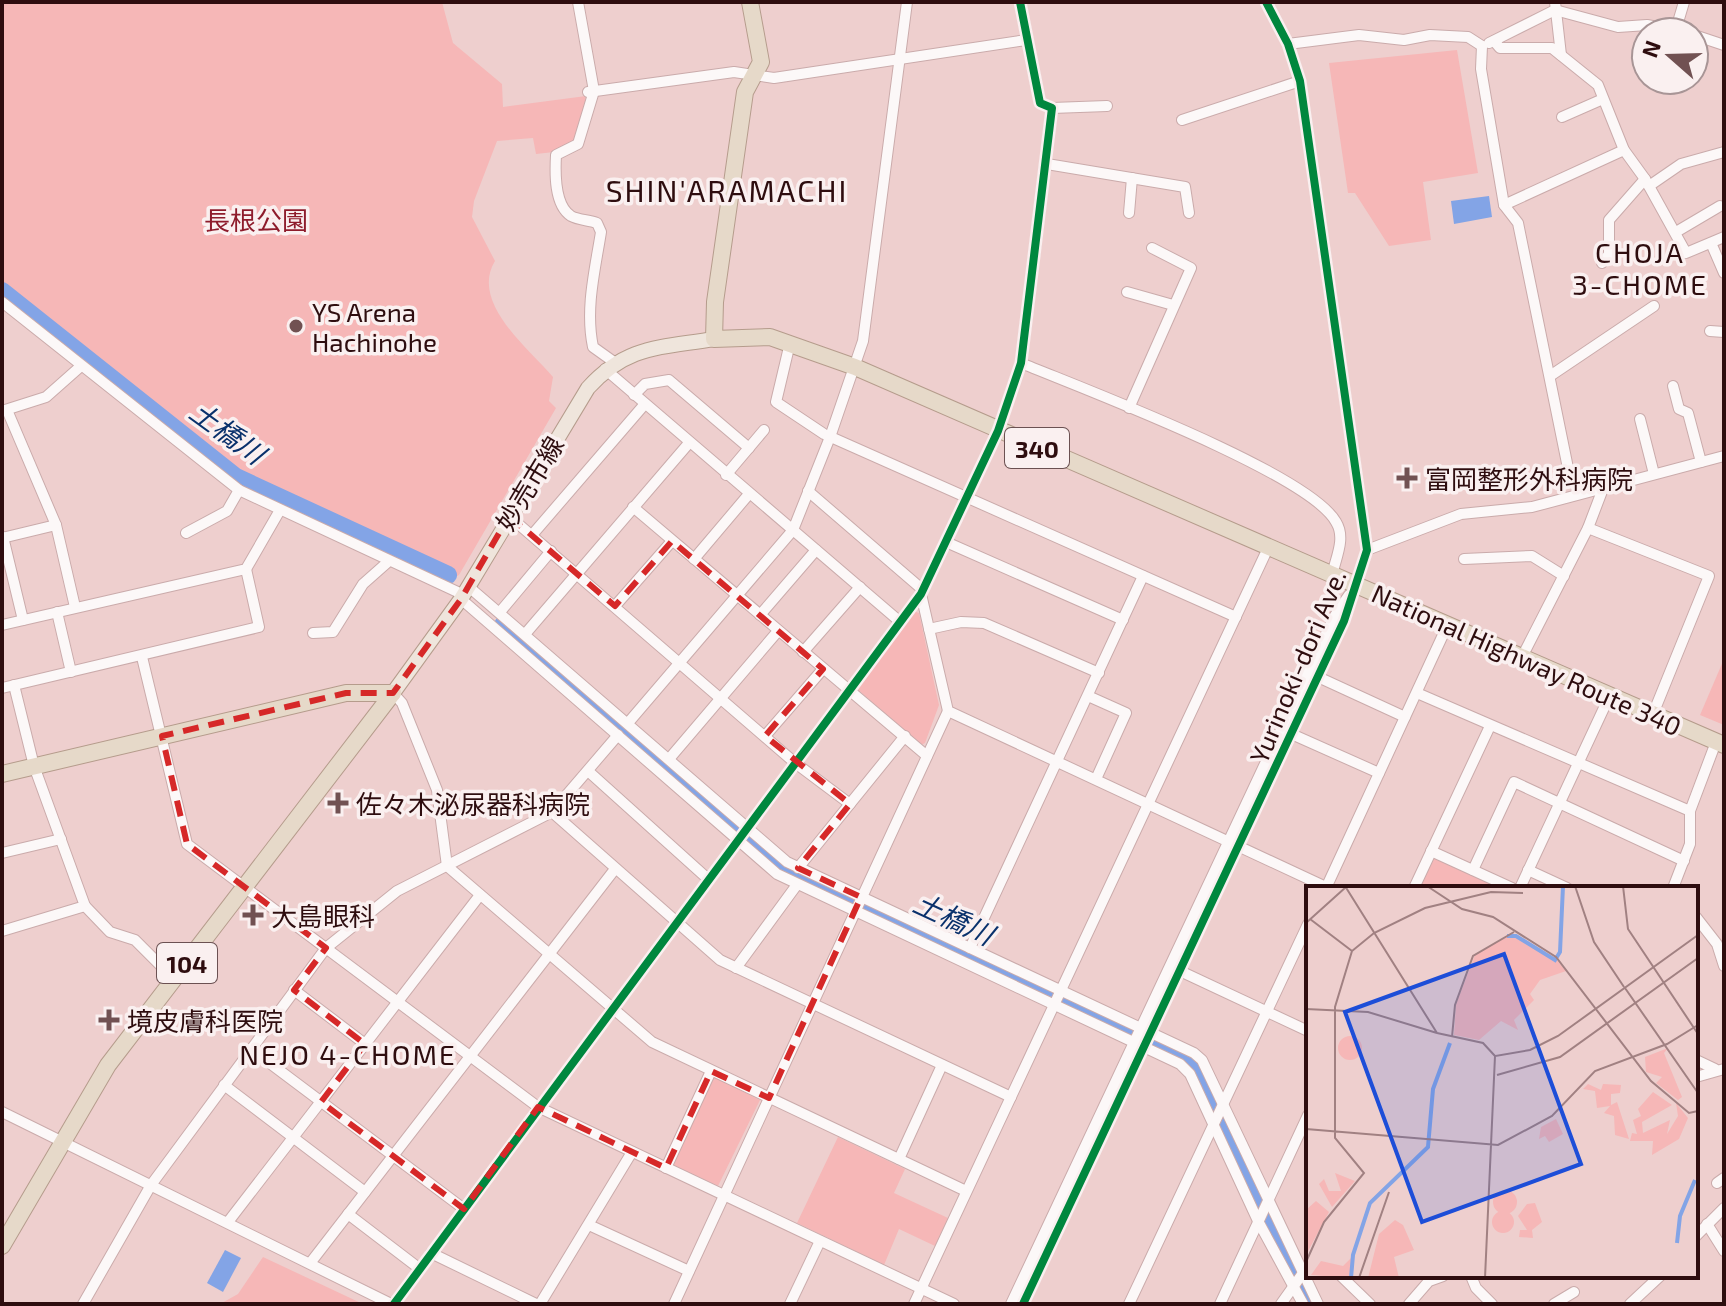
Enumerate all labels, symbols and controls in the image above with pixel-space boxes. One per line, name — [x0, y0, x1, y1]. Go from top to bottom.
north arrow — [1630, 16, 1710, 96]
text: N — [1635, 37, 1665, 61]
district label: SHIN'ARAMACHI — [606, 172, 848, 208]
park label: 長根公園 — [204, 204, 308, 235]
district label: CHOJA 3-CHOME — [1572, 235, 1708, 301]
place label: YS Arena Hachinohe — [312, 296, 437, 357]
marker: YS Arena Hachinohe — [287, 317, 305, 335]
water label: 土橋川 — [184, 394, 274, 472]
road number: 340 — [1005, 428, 1069, 468]
street label: 妙売市線 — [489, 430, 569, 536]
place label: 富岡整形外科病院 — [1425, 463, 1633, 494]
marker: 富岡整形外科病院 — [1396, 467, 1418, 489]
street label: Yurinoki-dori Ave. — [1242, 565, 1352, 767]
street label: National Highway Route 340 — [1368, 577, 1686, 741]
place label: 佐々木泌尿器科病院 — [356, 788, 590, 819]
marker: 佐々木泌尿器科病院 — [327, 792, 349, 814]
water label: 土橋川 — [909, 885, 1002, 952]
inset map — [1306, 886, 1698, 1278]
place label: 大島眼科 — [271, 900, 375, 931]
marker: 大島眼科 — [242, 904, 264, 926]
road number: 104 — [157, 943, 217, 983]
place label: 境皮膚科医院 — [127, 1005, 283, 1036]
marker: 境皮膚科医院 — [98, 1009, 120, 1031]
district label: NEJO 4-CHOME — [239, 1037, 457, 1071]

